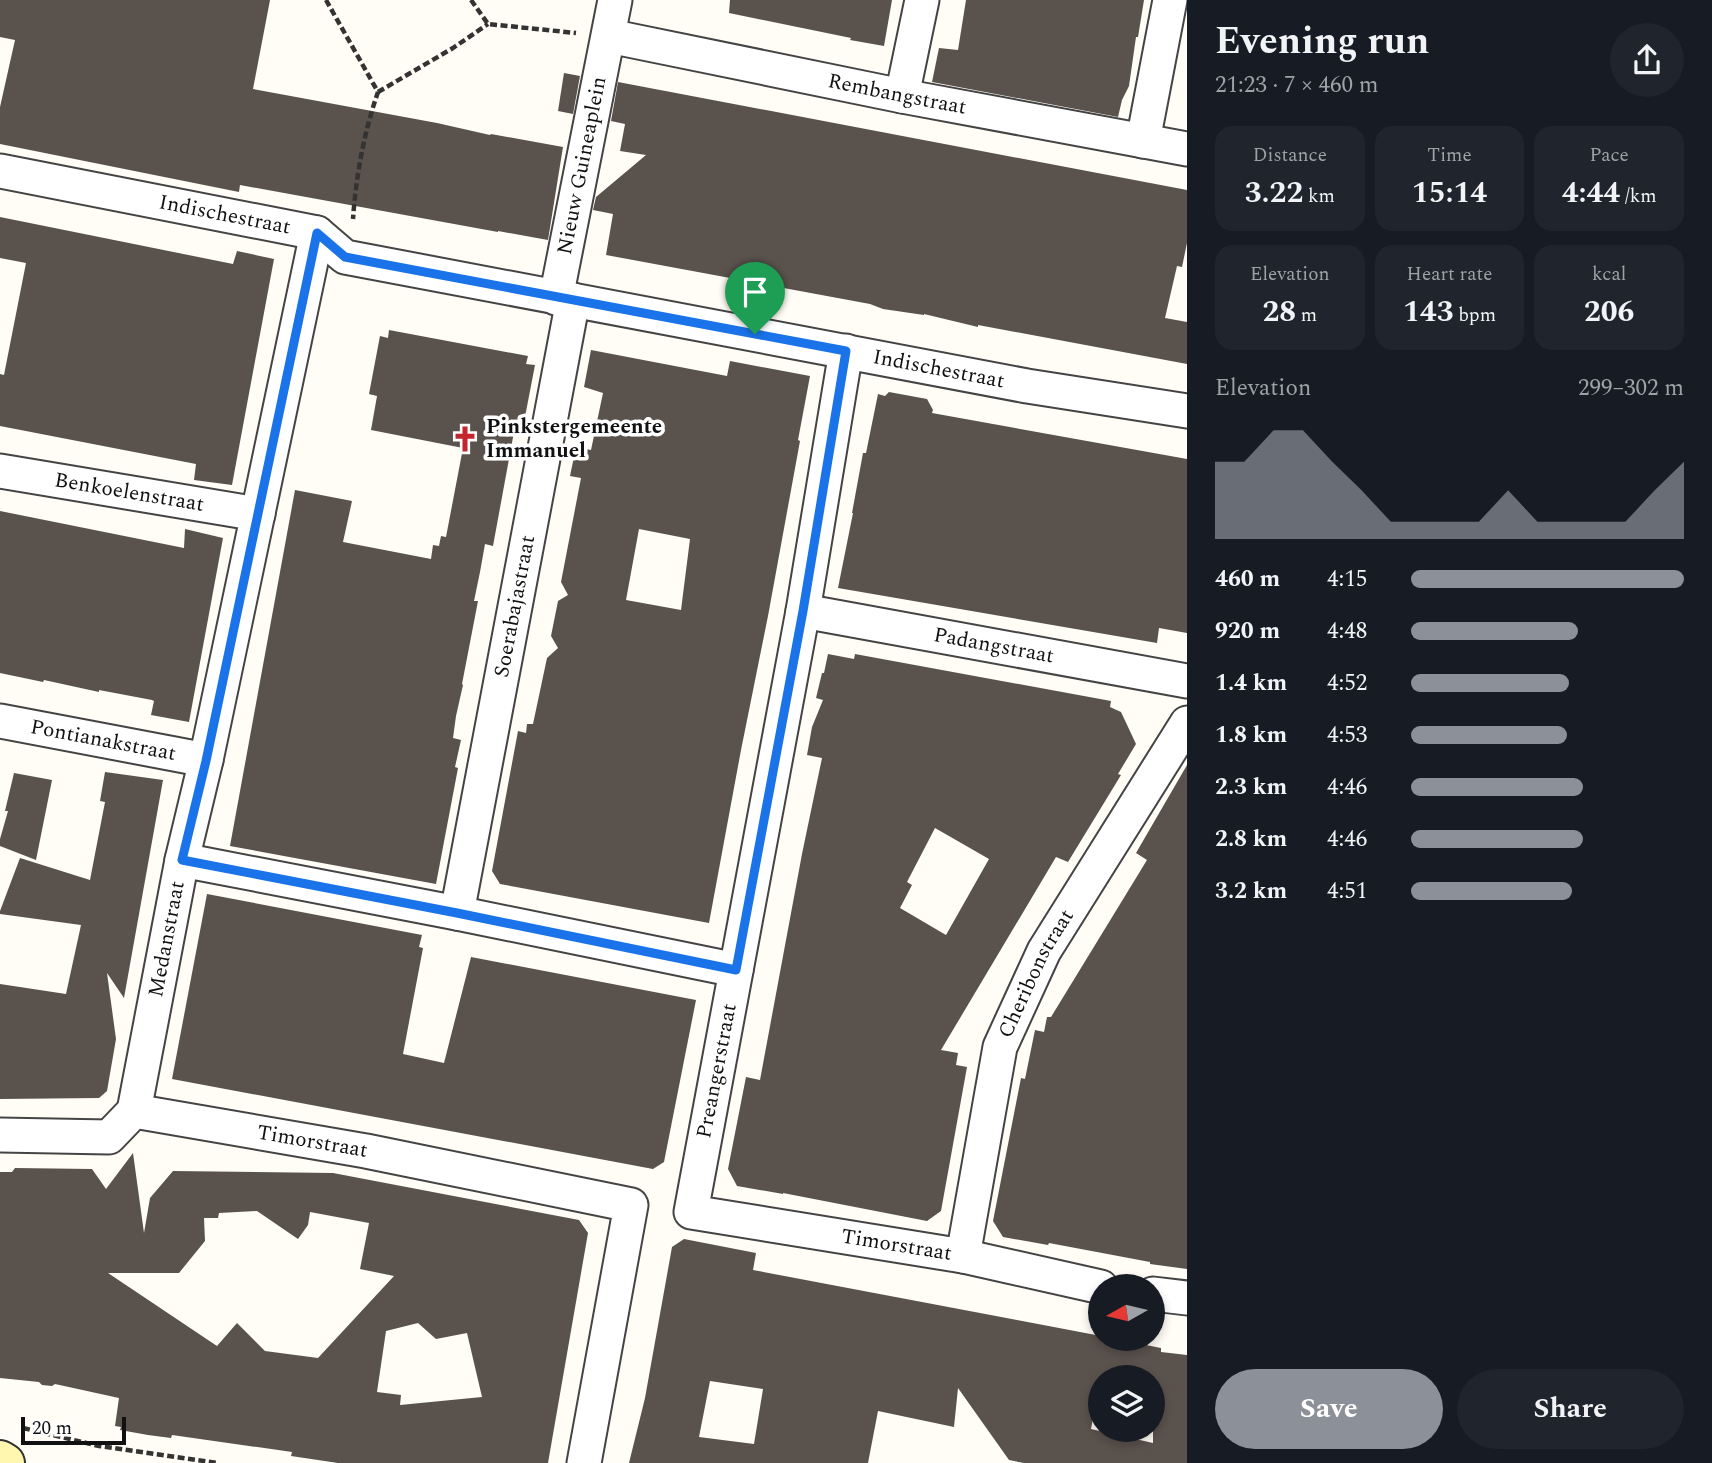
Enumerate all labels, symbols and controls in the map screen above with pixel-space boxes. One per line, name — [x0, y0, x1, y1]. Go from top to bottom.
text: Evening run — [1215, 13, 1429, 71]
button: share — [1610, 23, 1684, 97]
street label: Rembangstraat — [825, 65, 969, 124]
text: 21:23 · 7 × 460 m — [1215, 68, 1379, 103]
street label: Nieuw Guineaplein — [549, 74, 615, 257]
text: Distance — [1253, 141, 1327, 170]
text: Time — [1427, 141, 1472, 170]
text: Pace — [1589, 141, 1629, 170]
text: 3.22 — [1245, 170, 1303, 216]
text: 15:14 — [1412, 170, 1487, 216]
text: 4:44 — [1562, 170, 1620, 216]
text: km — [1303, 182, 1335, 211]
text: /km — [1620, 182, 1657, 211]
street label: Indischestraat — [156, 186, 293, 243]
text: Elevation — [1250, 260, 1330, 289]
text: Heart rate — [1407, 260, 1492, 289]
text: kcal — [1592, 260, 1626, 289]
pin — [725, 262, 785, 334]
icon: arrive — [736, 273, 774, 311]
text: 28 — [1262, 289, 1296, 335]
text: 143 — [1403, 289, 1453, 335]
text: 206 — [1584, 289, 1634, 335]
text: m — [1296, 301, 1317, 330]
text: bpm — [1453, 301, 1496, 330]
street label: Indischestraat — [870, 341, 1007, 397]
text: Elevation — [1215, 371, 1311, 406]
text: 299–302 m — [1578, 371, 1684, 406]
place label: Pinkstergemeente Immanuel — [486, 411, 662, 467]
church icon: Pinkstergemeente Immanuel — [450, 424, 480, 454]
street label: Benkoelenstraat — [52, 464, 206, 521]
street label: Soerabajastraat — [486, 533, 544, 680]
text: 460 m — [1215, 562, 1280, 597]
text: 4:15 — [1327, 562, 1367, 597]
text: 920 m — [1215, 614, 1280, 649]
text: 4:48 — [1327, 614, 1367, 649]
street label: Padangstraat — [931, 619, 1057, 672]
text: 1.4 km — [1215, 666, 1287, 701]
text: 4:52 — [1327, 666, 1367, 701]
street label: Pontianakstraat — [28, 711, 179, 770]
text: 1.8 km — [1215, 718, 1287, 753]
text: 4:53 — [1327, 718, 1367, 753]
text: 2.3 km — [1215, 770, 1287, 805]
text: 4:46 — [1327, 770, 1367, 805]
text: 2.8 km — [1215, 822, 1287, 857]
text: 4:46 — [1327, 822, 1367, 857]
text: 3.2 km — [1215, 874, 1287, 909]
text: 4:51 — [1327, 874, 1367, 909]
street label: Medanstraat — [140, 878, 194, 1000]
street label: Cheribonstraat — [990, 903, 1082, 1043]
street label: Preangerstraat — [688, 1001, 746, 1141]
street label: Timorstraat — [255, 1116, 370, 1167]
street label: Timorstraat — [839, 1221, 954, 1270]
north arrow — [1088, 1274, 1166, 1351]
map controls — [1088, 1274, 1165, 1442]
button: layers — [1088, 1365, 1165, 1442]
button: Save — [1215, 1369, 1443, 1449]
button: Share — [1457, 1369, 1684, 1449]
scale bar — [21, 1414, 126, 1446]
text: 20 m — [32, 1414, 72, 1443]

